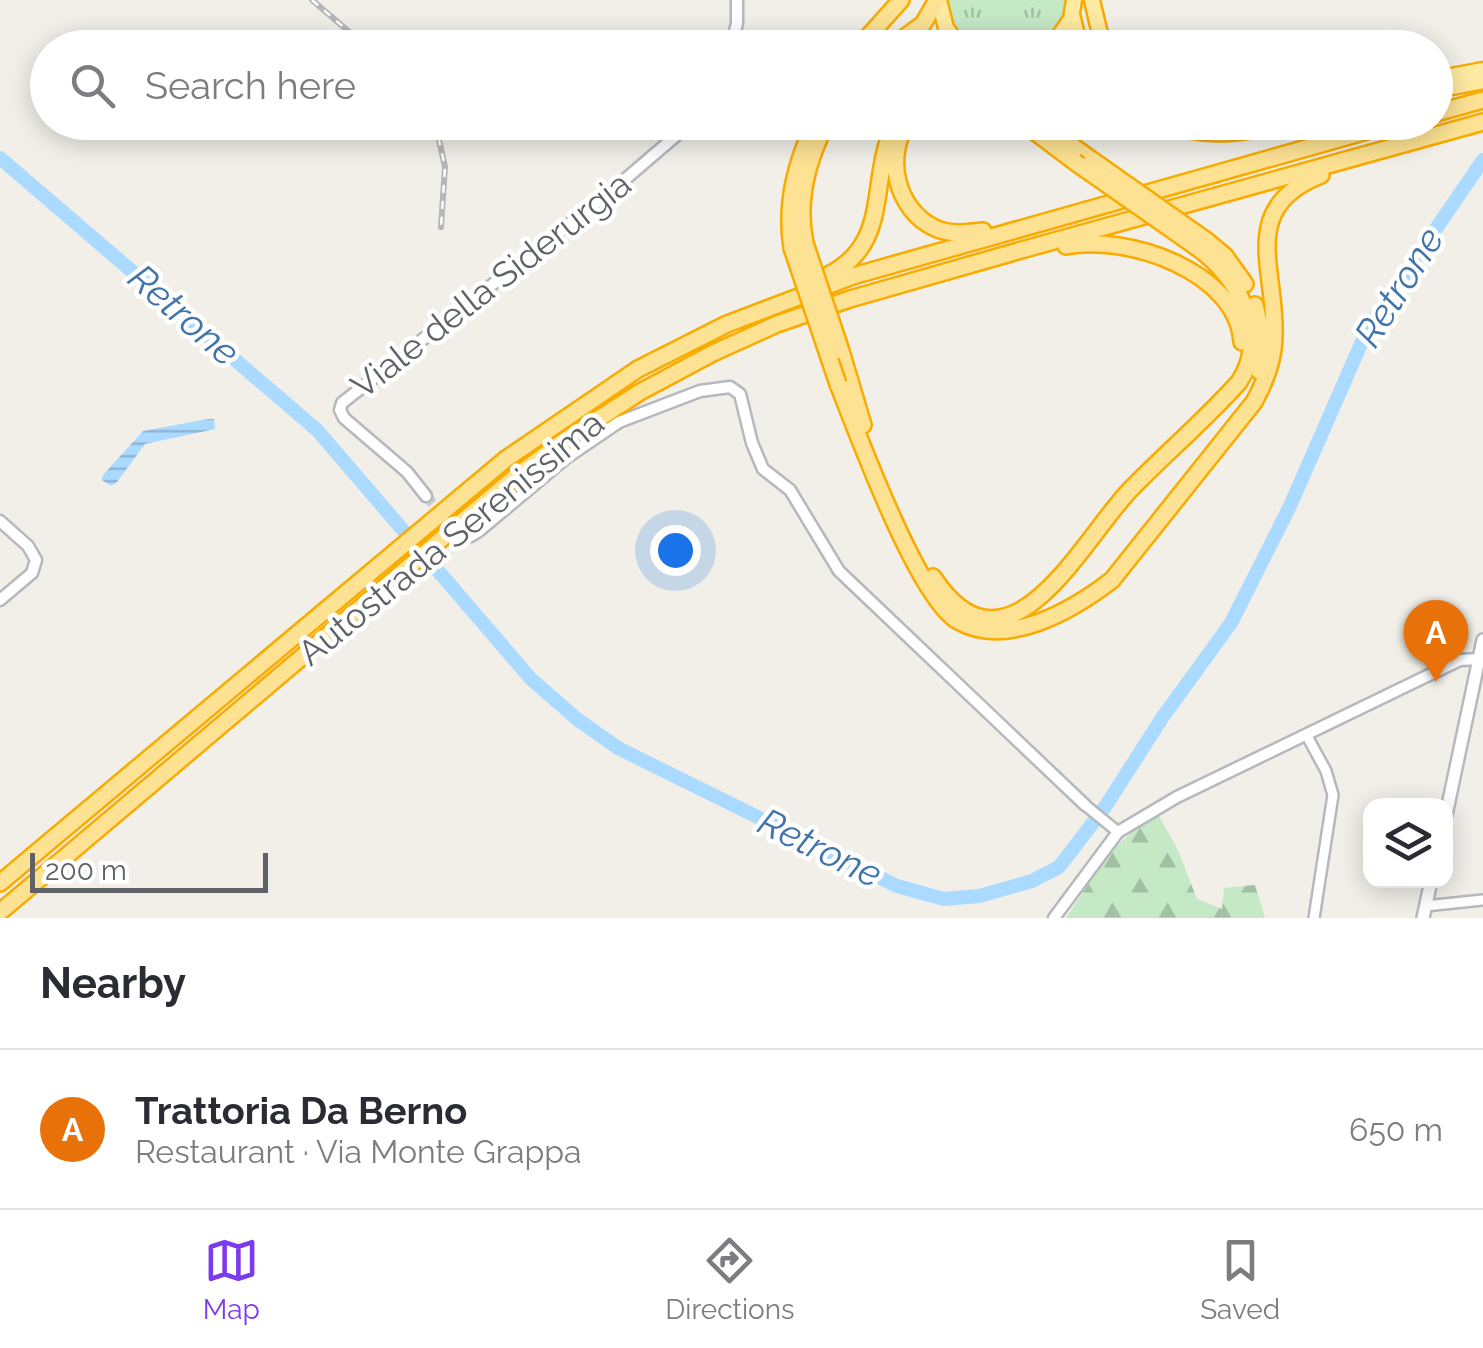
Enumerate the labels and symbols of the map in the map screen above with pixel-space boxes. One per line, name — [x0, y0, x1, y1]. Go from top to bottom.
street label: Viale della Siderurgia — [343, 163, 639, 406]
water label: Retrone — [1345, 219, 1453, 354]
water label: Retrone — [120, 254, 249, 375]
street label: Autostrada Serenissima — [290, 402, 612, 673]
your location — [650, 525, 701, 576]
pin: A — [1404, 600, 1468, 682]
water label: Retrone — [751, 798, 889, 897]
scale bar — [30, 848, 268, 893]

